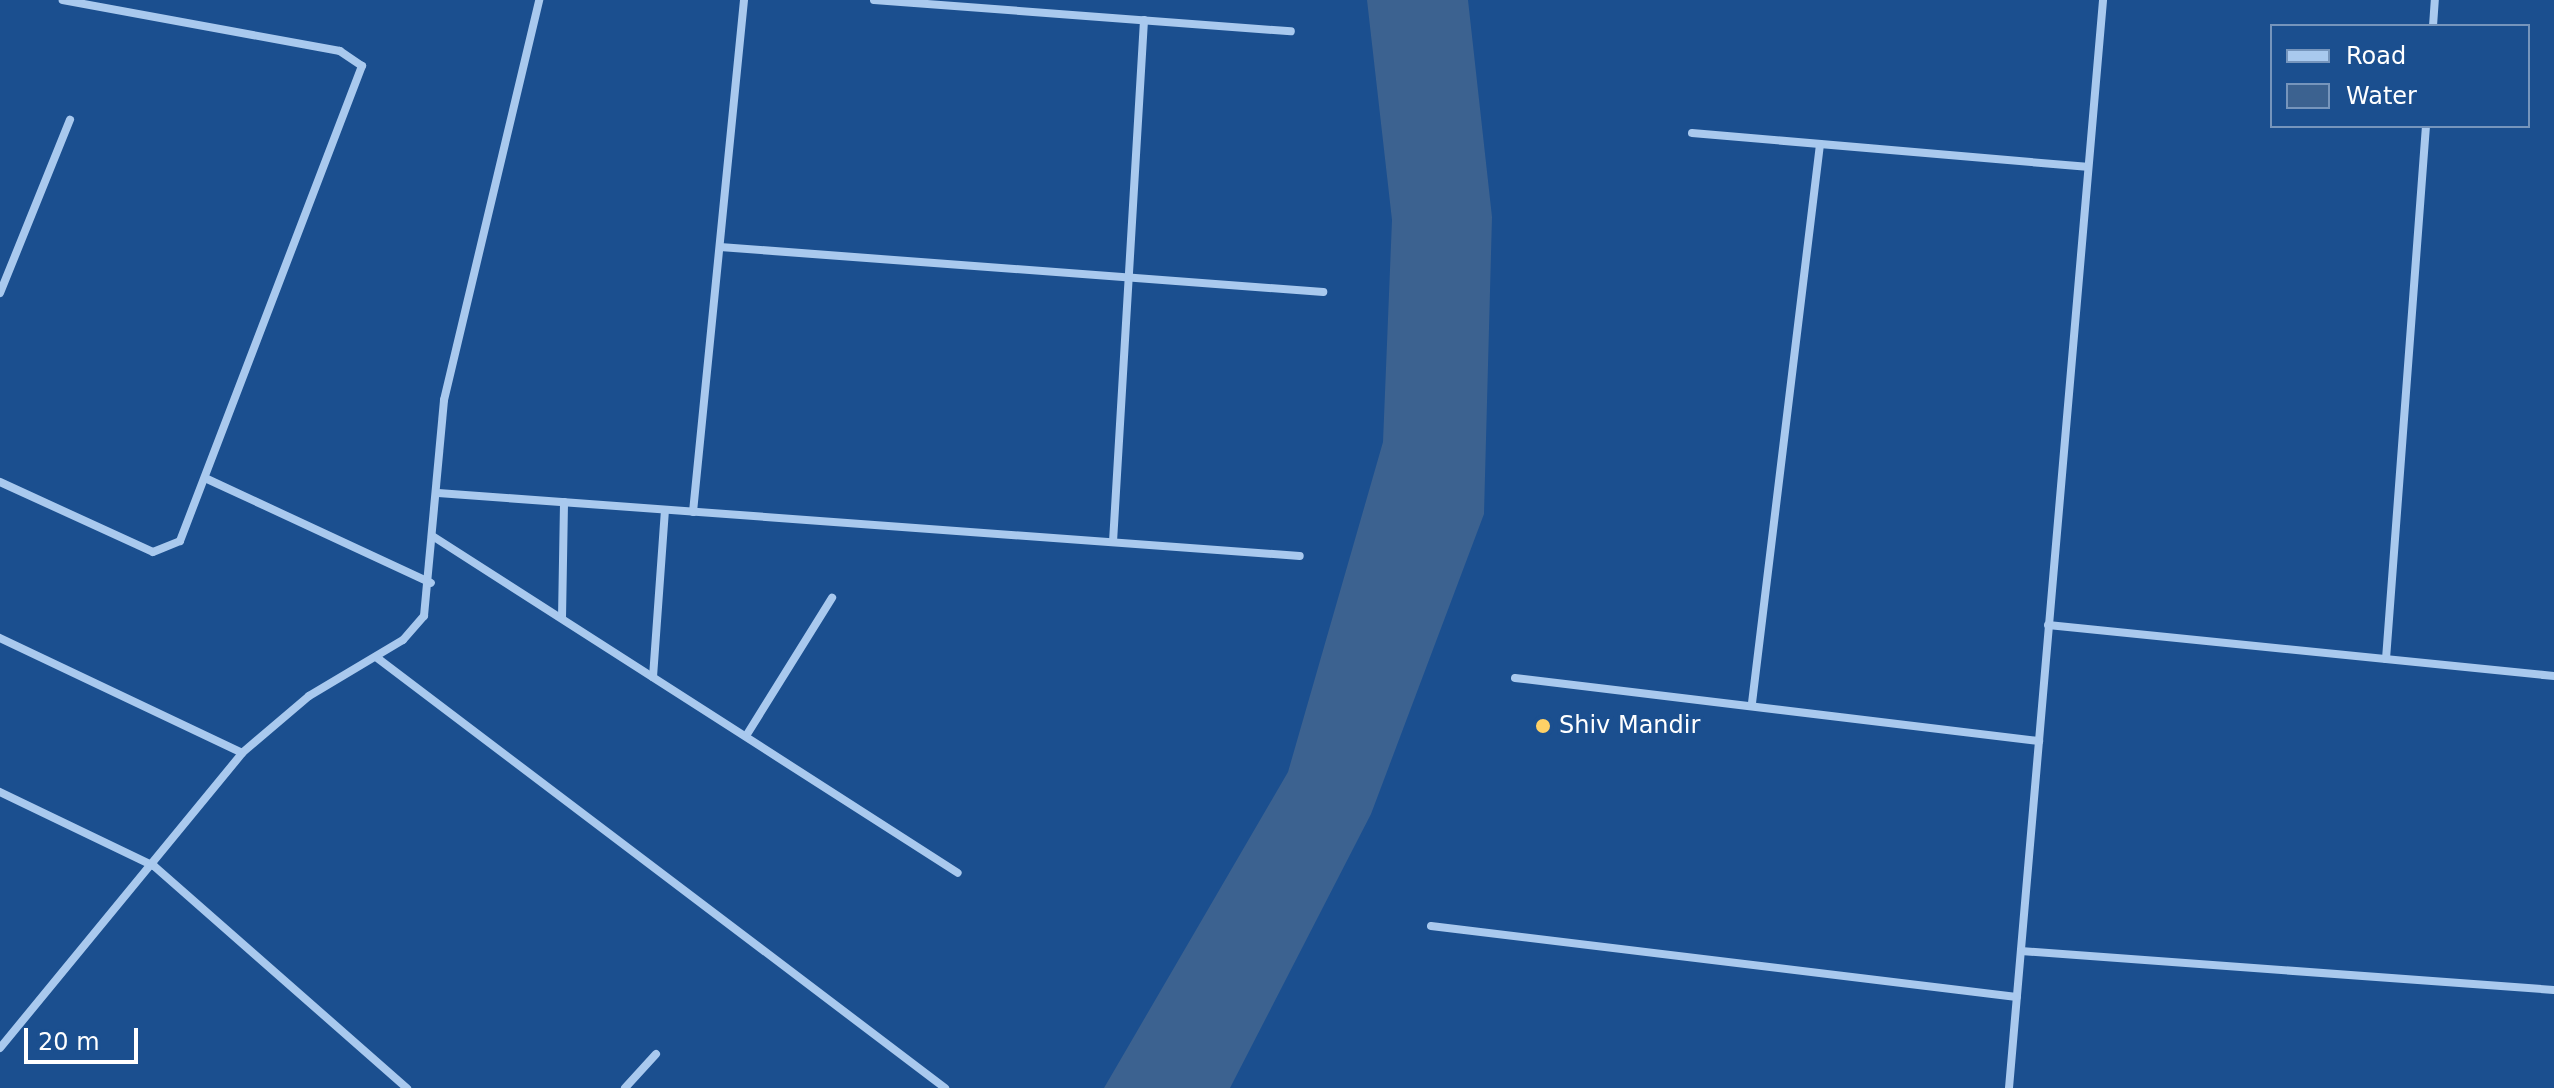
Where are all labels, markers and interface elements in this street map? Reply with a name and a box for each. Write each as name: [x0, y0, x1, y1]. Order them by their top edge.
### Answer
legend: [2270, 24, 2530, 128]
text: Road: [2346, 42, 2406, 70]
text: Water: [2346, 82, 2417, 110]
place label: Shiv Mandir: [1559, 712, 1700, 740]
marker: Shiv Mandir: [1534, 717, 1552, 735]
scale bar: [28, 1012, 142, 1062]
text: 20 m: [38, 1028, 100, 1056]

